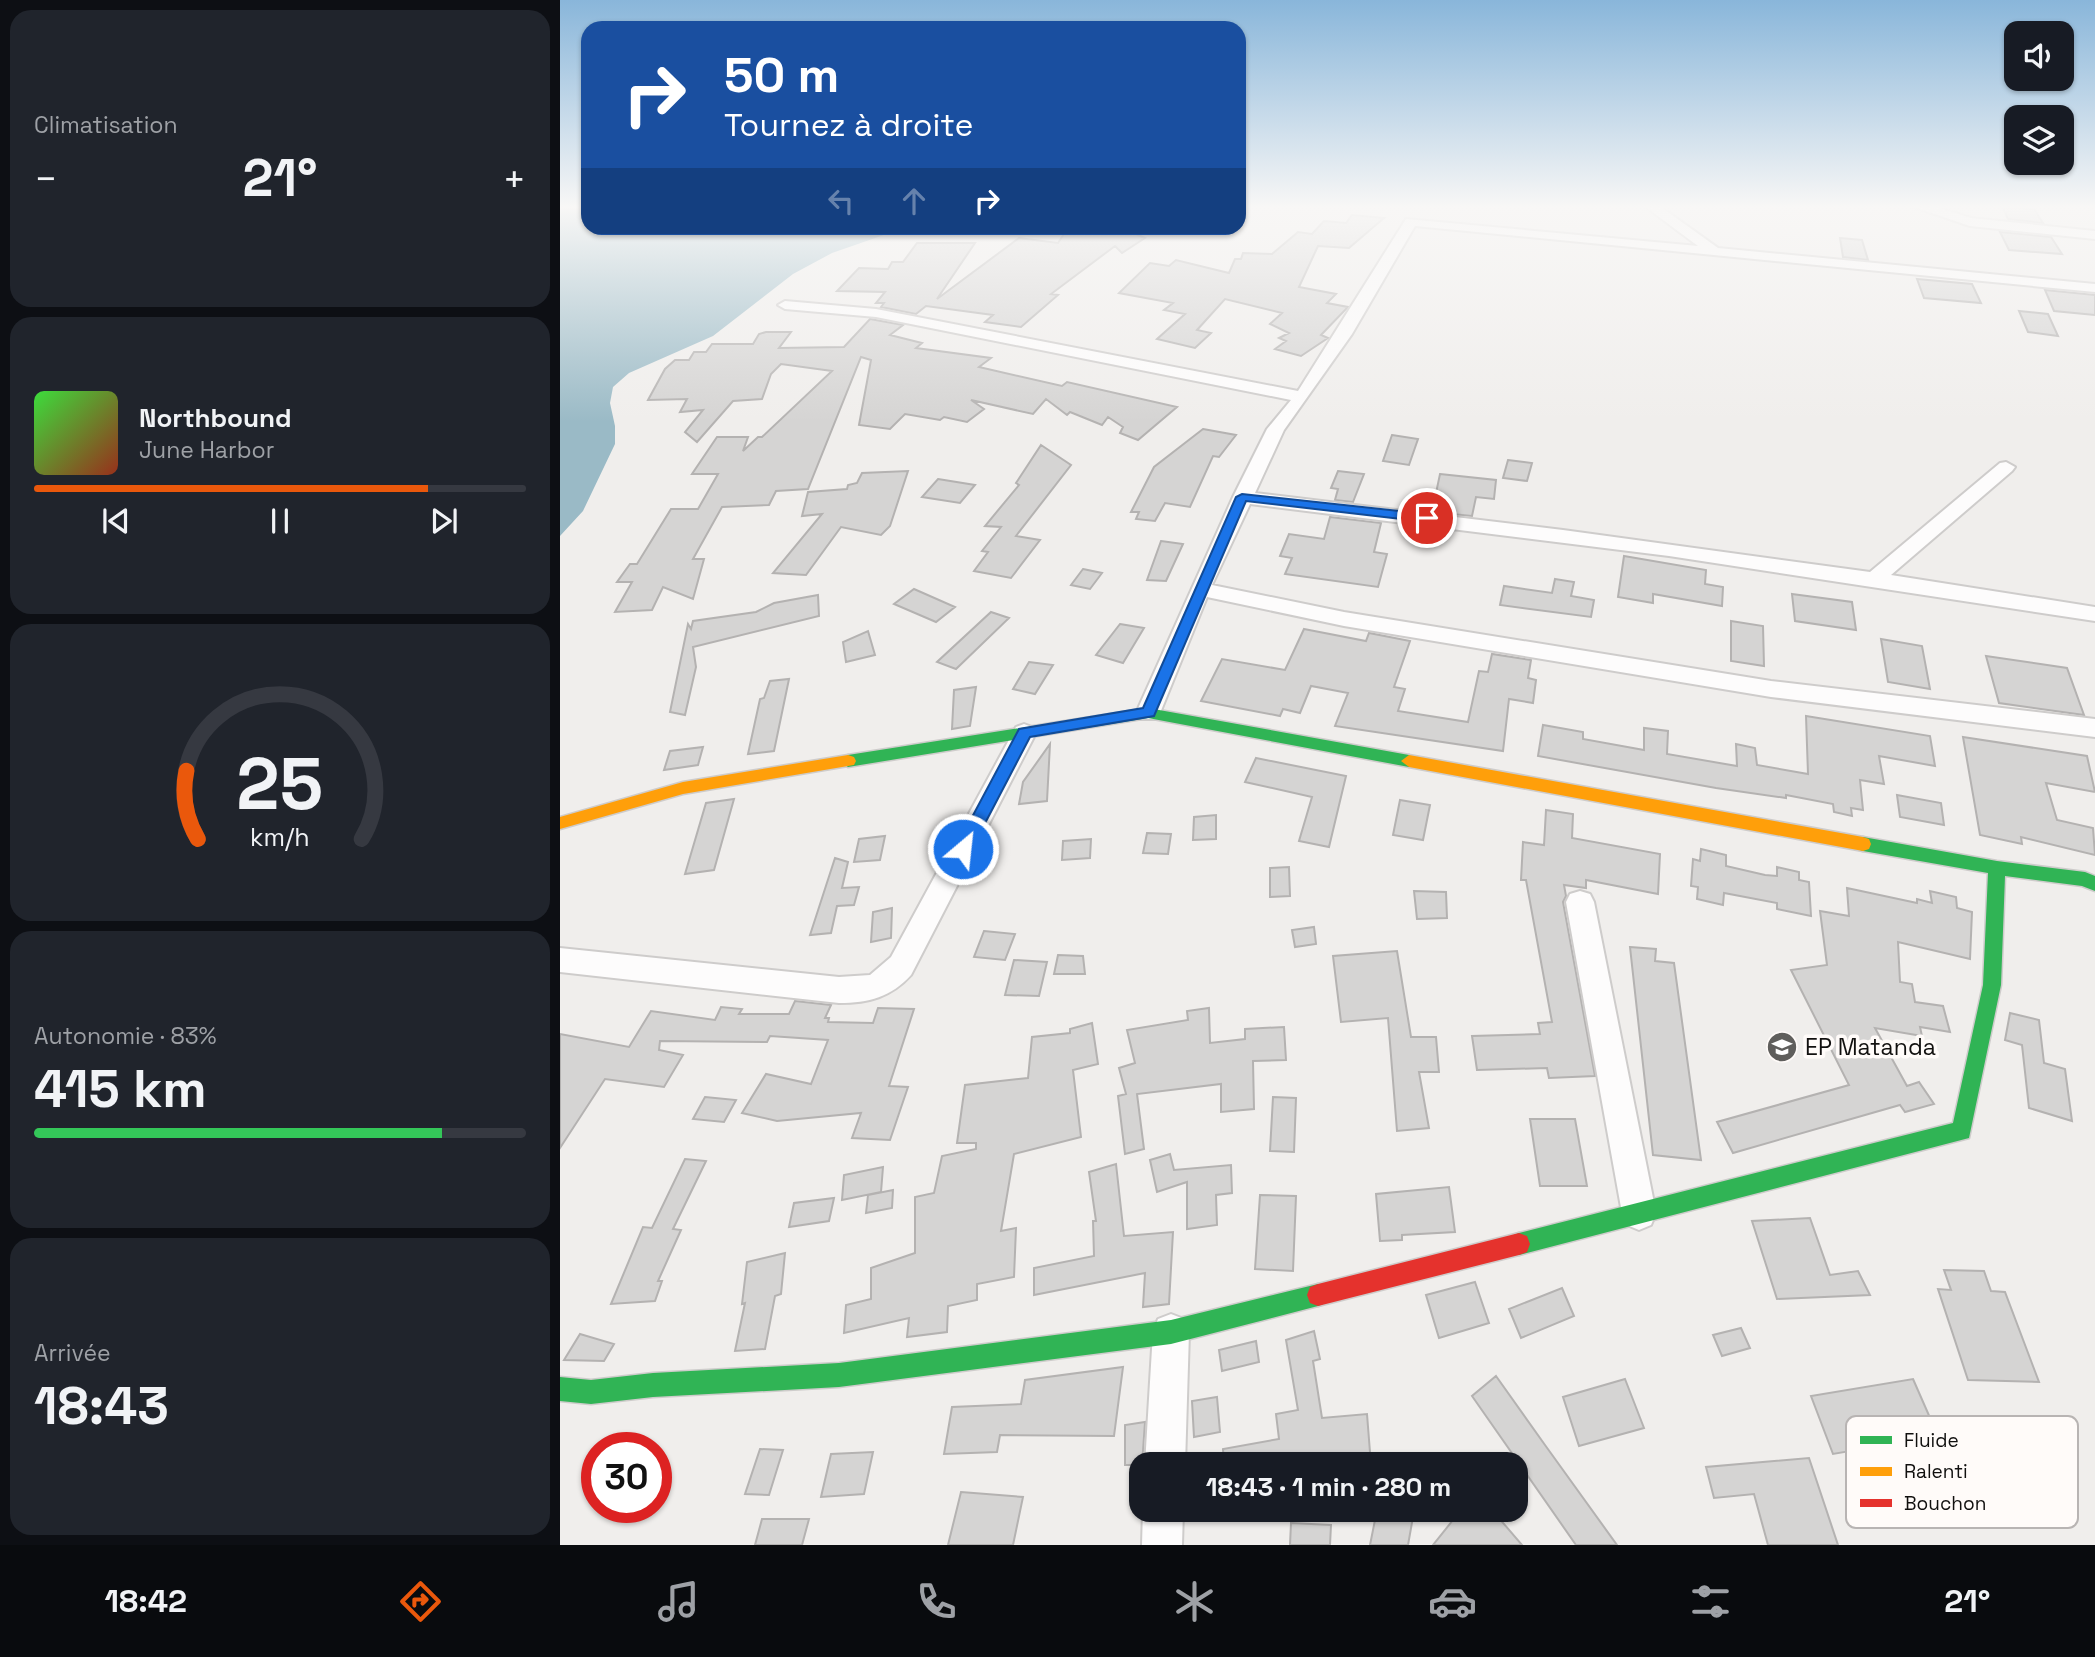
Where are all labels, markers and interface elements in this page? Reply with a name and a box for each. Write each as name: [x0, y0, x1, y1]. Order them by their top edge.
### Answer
map controls: [2004, 21, 2074, 175]
button: sound: [2004, 21, 2074, 91]
text: 50 m: [724, 44, 839, 106]
icon: right: [609, 49, 700, 140]
text: Tournez à droite: [724, 105, 973, 145]
button: layers: [2004, 105, 2074, 175]
text: Climatisation: [34, 110, 178, 140]
text: 21°: [243, 145, 317, 211]
text: −: [34, 155, 58, 203]
text: +: [502, 155, 526, 203]
icon: left: [822, 182, 860, 220]
icon: ahead: [895, 182, 933, 220]
icon: right: [968, 182, 1006, 220]
text: Northbound: [139, 401, 292, 435]
text: June Harbor: [139, 435, 274, 465]
pin: [1397, 488, 1457, 548]
icon: arrive: [1408, 499, 1446, 537]
icon: previous: [97, 502, 135, 540]
icon: pause: [261, 502, 299, 540]
icon: next: [425, 502, 463, 540]
text: 25: [237, 737, 323, 830]
position arrow: [926, 812, 1000, 886]
text: km/h: [250, 820, 310, 852]
text: Autonomie · 83%: [34, 1021, 216, 1051]
school or university icon: EP Matanda: [1765, 1030, 1799, 1064]
place label: EP Matanda: [1805, 1032, 1936, 1062]
text: 415 km: [34, 1056, 207, 1122]
text: Arrivée: [34, 1338, 111, 1368]
text: 18:43: [34, 1373, 169, 1439]
legend: [1846, 1416, 2078, 1528]
text: Fluide: [1904, 1428, 1959, 1453]
speed limit sign: 30: [581, 1432, 672, 1523]
text: Ralenti: [1904, 1459, 1968, 1484]
text: 18:43 · 1 min · 280 m: [1206, 1470, 1451, 1504]
text: Bouchon: [1904, 1491, 1986, 1516]
icon: directions: [396, 1577, 445, 1626]
icon: music: [654, 1577, 703, 1626]
icon: phone: [912, 1577, 961, 1626]
icon: climate: [1170, 1577, 1219, 1626]
icon: car: [1428, 1577, 1477, 1626]
icon: filters: [1686, 1577, 1735, 1626]
text: 18:42: [105, 1581, 187, 1621]
text: 21°: [1944, 1581, 1990, 1621]

